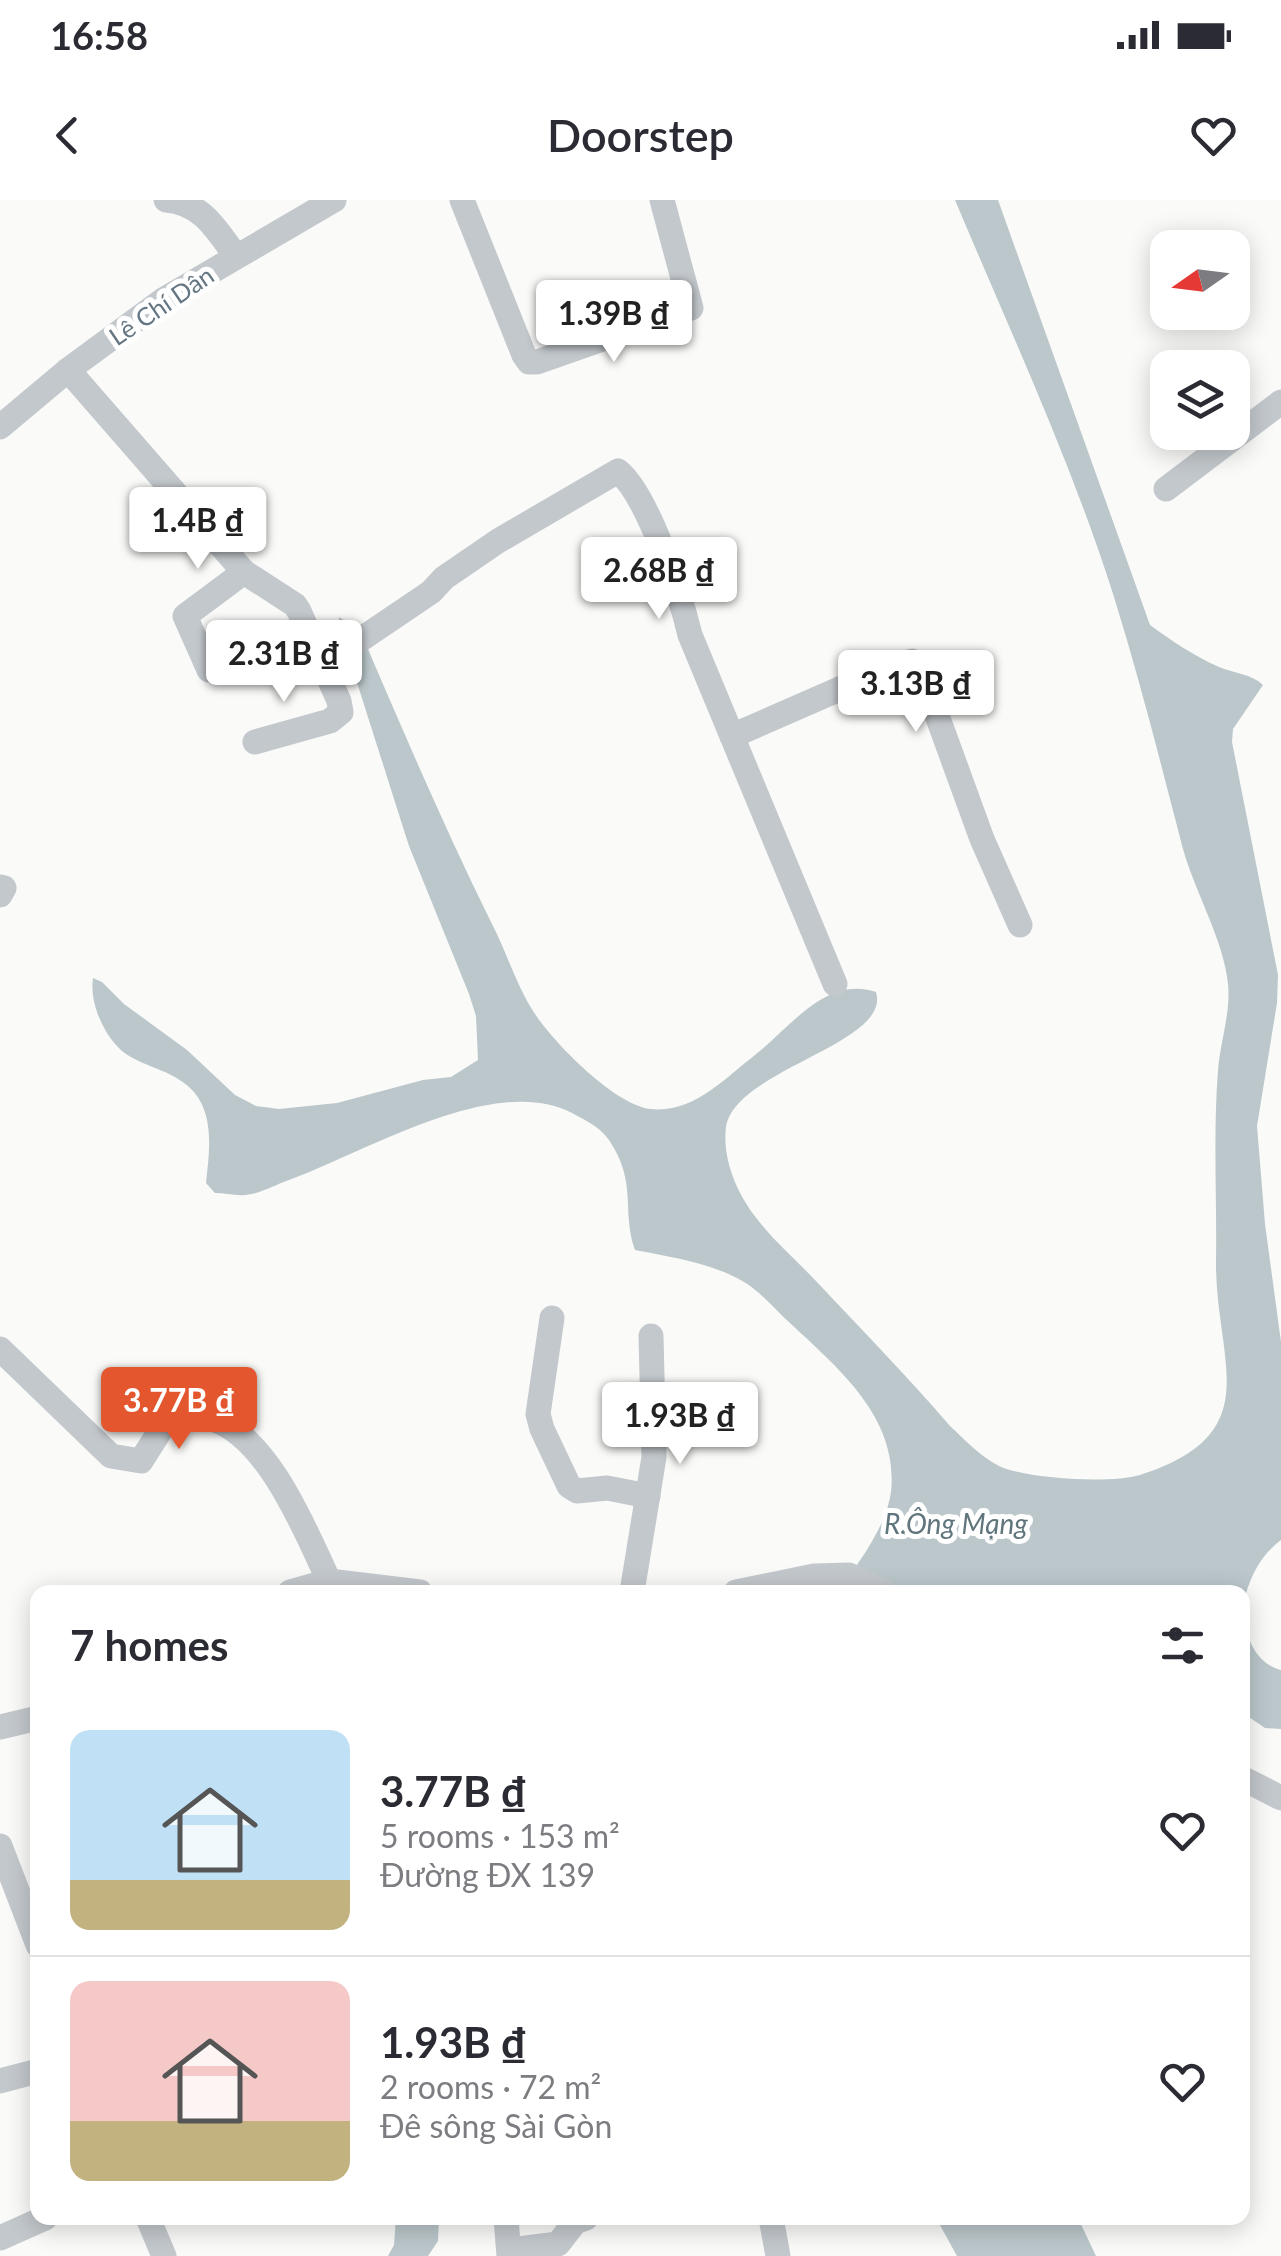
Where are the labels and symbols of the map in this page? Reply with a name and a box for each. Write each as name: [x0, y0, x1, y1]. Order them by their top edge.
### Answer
north arrow: [1150, 230, 1250, 330]
street label: Lê Chí Dân: [103, 259, 219, 351]
pin: 1.39B ₫: [522, 280, 706, 365]
pin: 1.4B ₫: [117, 487, 279, 572]
pin: 2.68B ₫: [567, 537, 751, 622]
pin: 2.31B ₫: [192, 620, 376, 705]
pin: 3.13B ₫: [824, 650, 1008, 735]
pin: 3.77B ₫: [87, 1367, 271, 1452]
pin: 1.93B ₫: [588, 1382, 772, 1467]
water label: R.Ông Mạng: [884, 1506, 1028, 1540]

